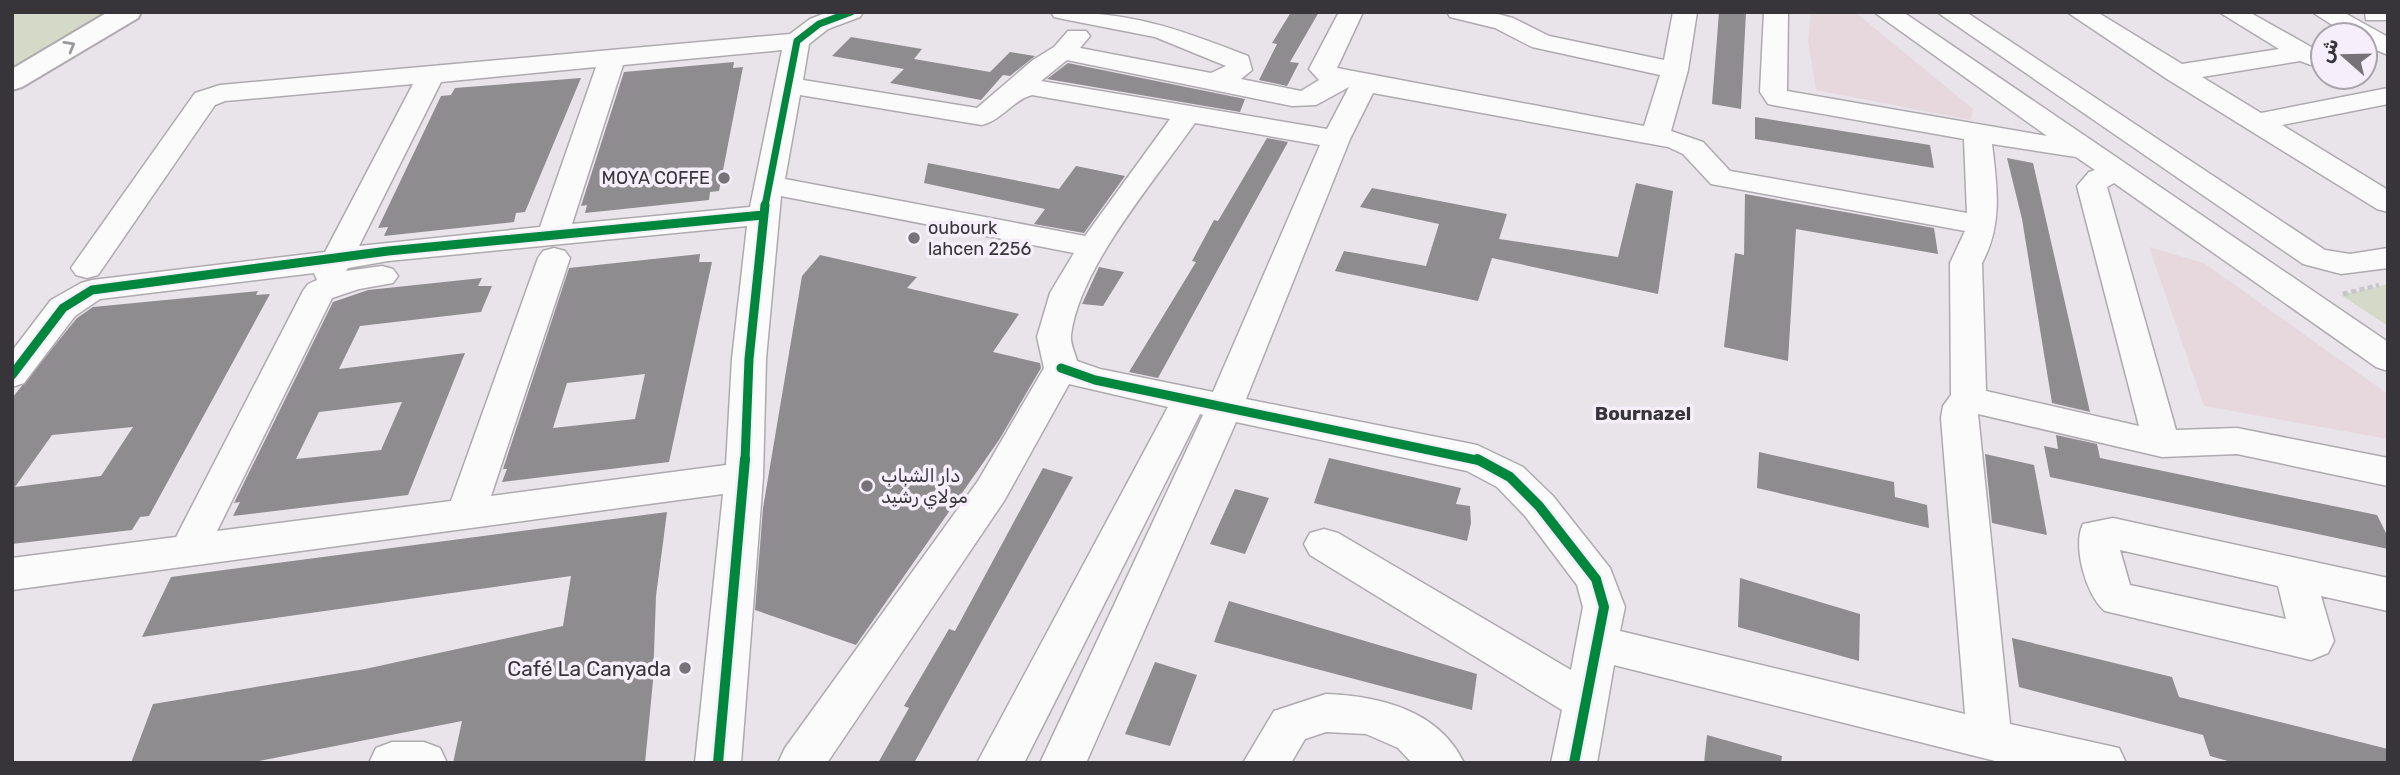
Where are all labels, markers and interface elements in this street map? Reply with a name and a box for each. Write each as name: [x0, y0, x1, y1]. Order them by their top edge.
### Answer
north arrow: [2309, 21, 2379, 91]
text: ش: [2314, 35, 2343, 66]
one-way arrow: [62, 41, 75, 54]
place label: MOYA COFFE: [602, 167, 710, 189]
marker: MOYA COFFE: [716, 170, 732, 186]
place label: oubourk lahcen 2256: [928, 217, 1031, 260]
marker: oubourk lahcen 2256: [906, 230, 922, 246]
district label: Bournazel: [1595, 402, 1691, 425]
place label: دار الشباب مولاي رشيد: [881, 465, 968, 509]
marker: دار الشباب مولاي رشيد: [859, 478, 875, 494]
place label: Café La Canyada: [507, 656, 671, 681]
marker: Café La Canyada: [677, 660, 693, 676]

